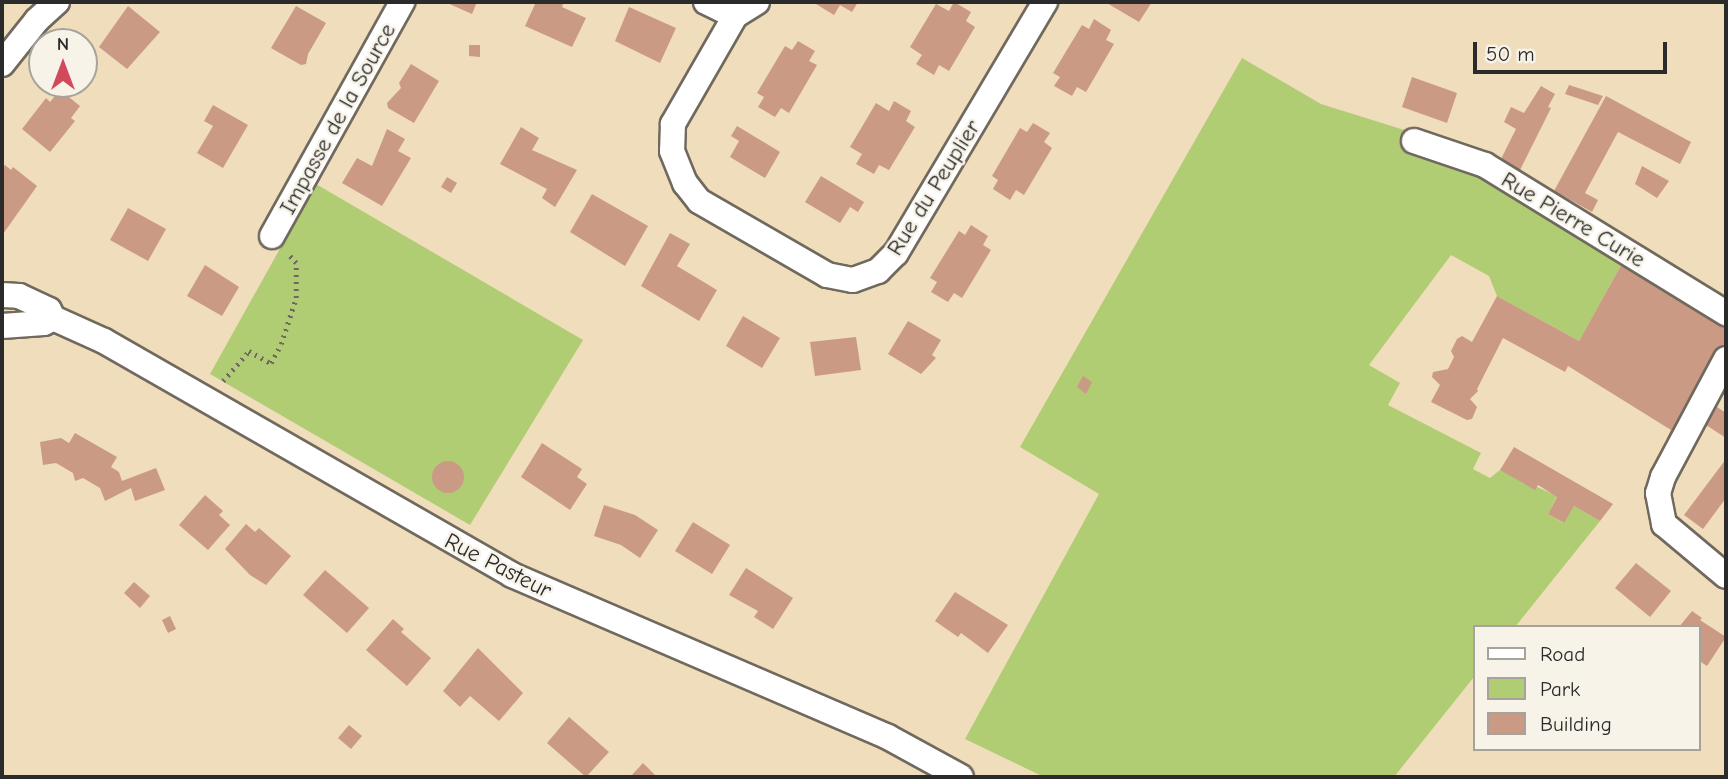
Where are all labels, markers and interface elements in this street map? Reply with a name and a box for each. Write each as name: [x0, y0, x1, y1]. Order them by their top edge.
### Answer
street label: Impasse de la Source: [274, 19, 402, 219]
north arrow: [28, 28, 98, 98]
scale bar: [1476, 28, 1670, 72]
text: N: [57, 33, 69, 55]
text: 50 m: [1486, 42, 1535, 66]
street label: Rue du Peuplier: [881, 115, 987, 261]
street label: Rue Pierre Curie: [1496, 166, 1650, 274]
street label: Rue Pasteur: [440, 527, 556, 605]
legend: [1472, 625, 1700, 751]
text: Road: [1540, 642, 1585, 666]
text: Park: [1540, 677, 1580, 701]
text: Building: [1540, 712, 1612, 736]

